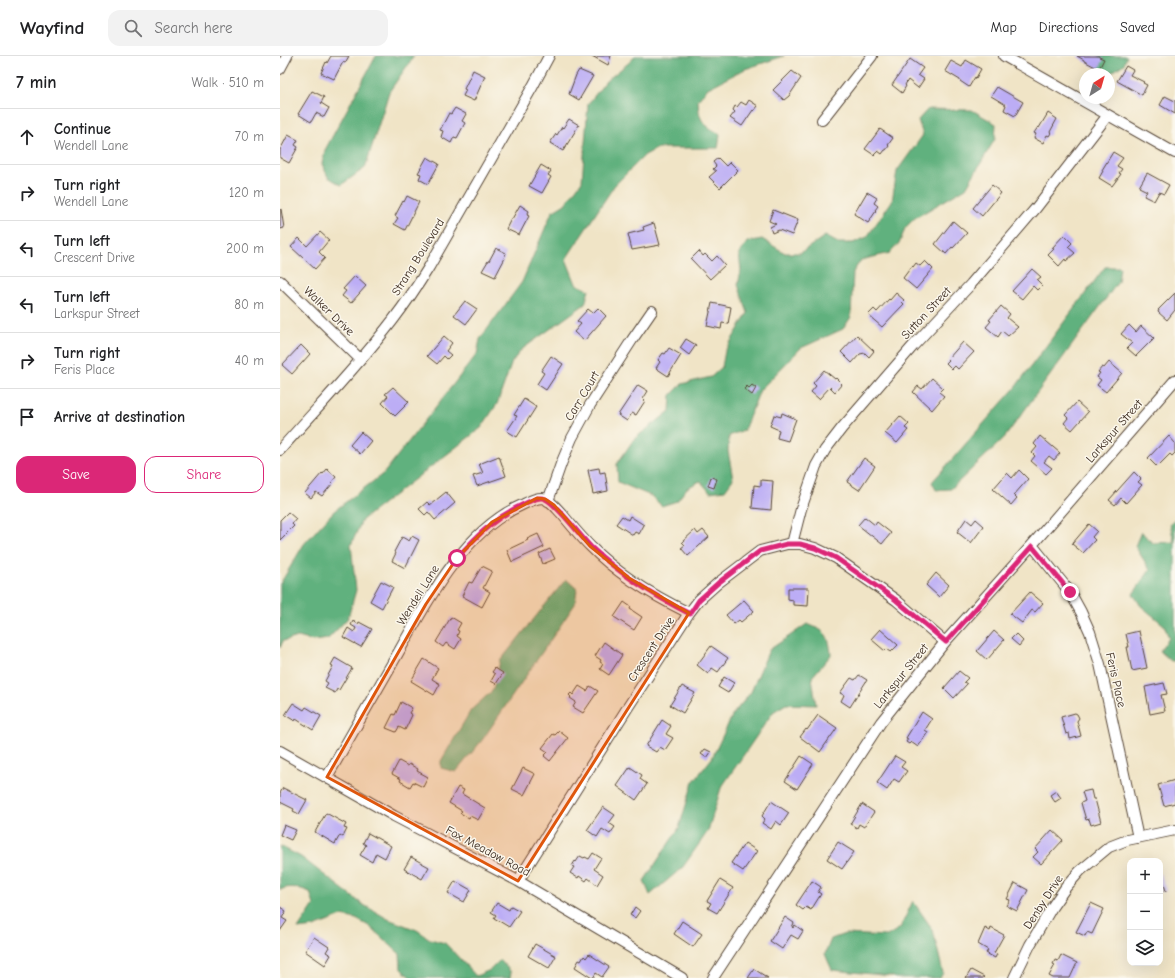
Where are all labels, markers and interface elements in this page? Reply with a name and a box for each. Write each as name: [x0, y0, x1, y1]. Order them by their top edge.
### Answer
search box: [108, 10, 388, 46]
text: Wayfind: [20, 17, 84, 39]
icon: search: [122, 17, 144, 39]
text: Search here: [154, 19, 233, 37]
text: Map: [990, 19, 1017, 36]
text: Directions: [1039, 19, 1098, 36]
text: Saved: [1120, 19, 1155, 36]
north arrow: [1079, 68, 1115, 104]
text: 7 min: [16, 73, 57, 92]
text: Walk · 510 m: [192, 75, 264, 90]
text: Continue: [54, 120, 111, 138]
icon: ahead: [16, 126, 38, 148]
text: 70 m: [235, 129, 264, 144]
text: Wendell Lane: [54, 138, 128, 153]
text: Turn right: [54, 176, 120, 194]
icon: right: [16, 182, 38, 204]
text: 120 m: [229, 185, 264, 200]
text: Wendell Lane: [54, 194, 128, 209]
street label: Strang Boulevard: [389, 216, 447, 298]
text: Turn left: [54, 232, 110, 250]
icon: left: [16, 238, 38, 260]
text: 200 m: [226, 241, 264, 256]
text: Crescent Drive: [54, 250, 135, 265]
street label: Walker Drive: [301, 284, 357, 338]
street label: Sutton Street: [898, 284, 954, 342]
text: Turn left: [54, 288, 110, 306]
icon: left: [16, 294, 38, 316]
text: 80 m: [234, 297, 264, 312]
text: Larkspur Street: [54, 306, 139, 321]
text: Turn right: [54, 344, 120, 362]
icon: right: [16, 350, 38, 372]
text: 40 m: [235, 353, 264, 368]
text: Feris Place: [54, 362, 115, 377]
street label: Carr Court: [562, 368, 602, 423]
street label: Larkspur Street: [1083, 396, 1146, 465]
icon: arrive: [16, 406, 38, 428]
text: Arrive at destination: [54, 408, 185, 426]
button: Save: [16, 456, 136, 493]
button: Share: [144, 456, 264, 493]
route start: [448, 549, 466, 567]
street label: Wendell Lane: [394, 562, 442, 628]
route end: [1061, 583, 1079, 601]
street label: Crescent Drive: [625, 614, 677, 684]
street label: Larkspur Street: [871, 641, 932, 711]
street label: Feris Place: [1103, 651, 1129, 709]
street label: Fox Meadow Road: [443, 823, 533, 879]
map controls: [1127, 858, 1163, 966]
button: +: [1127, 858, 1163, 894]
street label: Denby Drive: [1020, 872, 1066, 932]
button: −: [1127, 894, 1163, 930]
button: layers: [1127, 930, 1163, 966]

